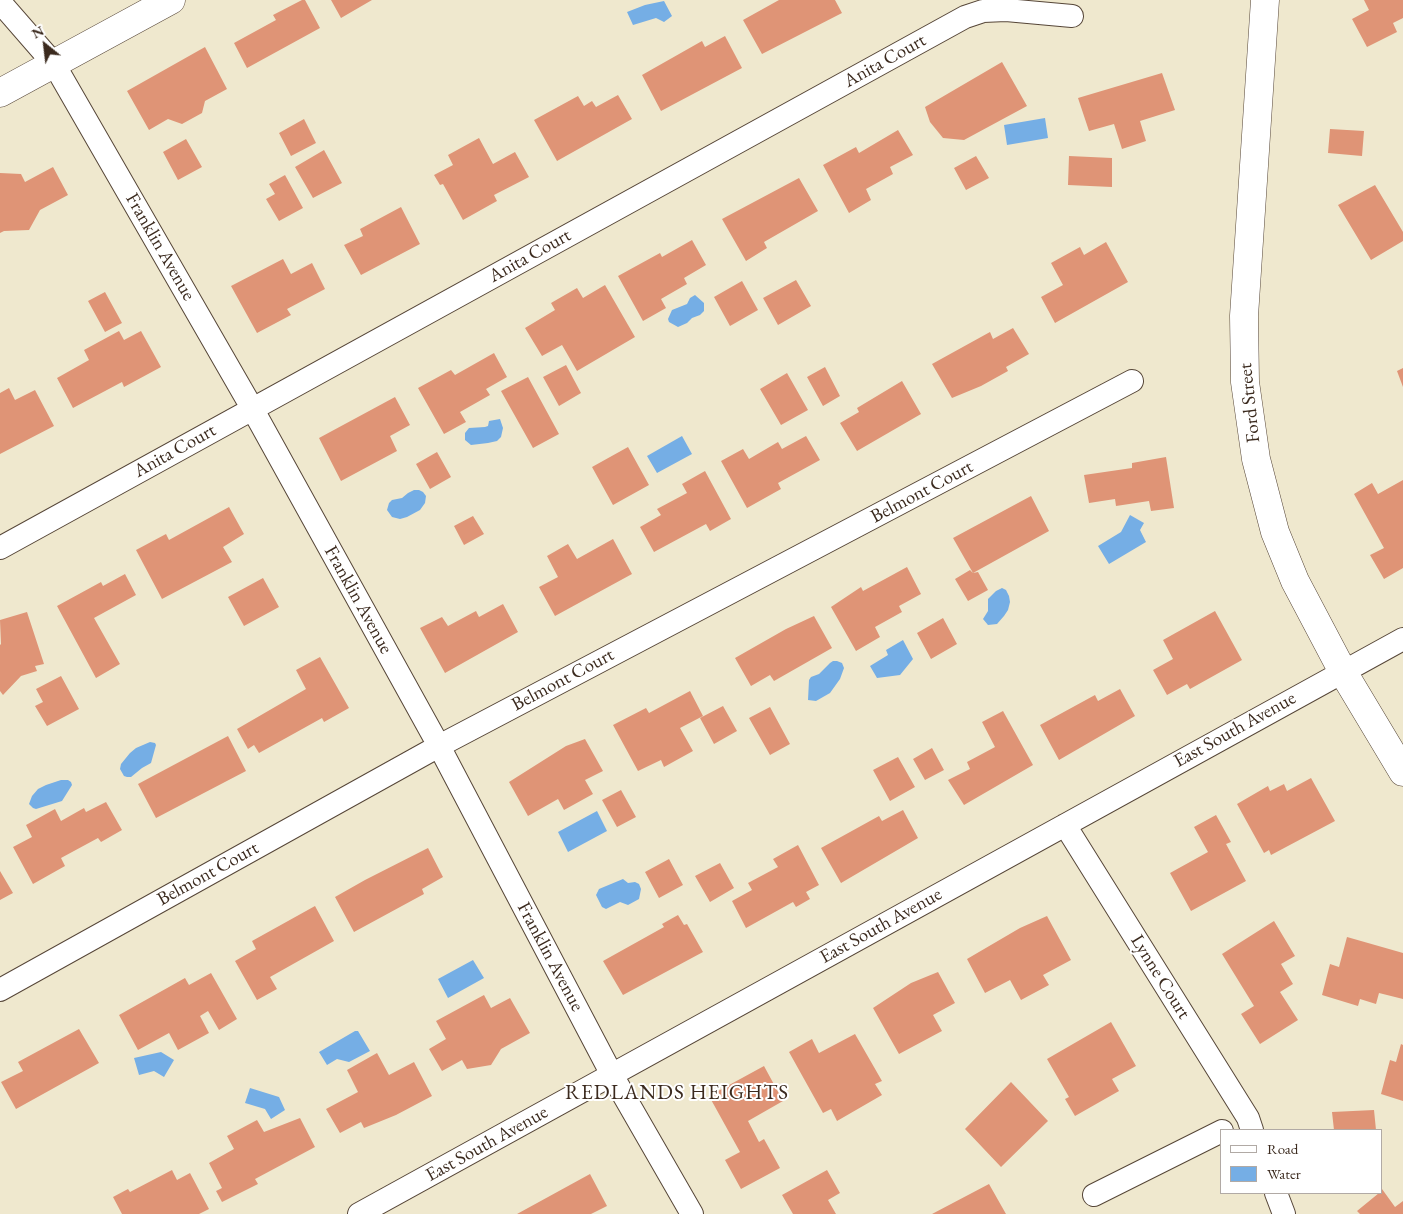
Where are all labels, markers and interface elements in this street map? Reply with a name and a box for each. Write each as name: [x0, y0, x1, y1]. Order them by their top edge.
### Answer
north arrow: [20, 20, 70, 70]
text: N: [28, 21, 47, 43]
street label: Anita Court: [840, 29, 930, 93]
street label: Franklin Avenue: [120, 189, 200, 305]
street label: Anita Court: [485, 224, 575, 288]
street label: Ford Street: [1234, 362, 1266, 444]
street label: Anita Court: [130, 419, 220, 483]
street label: Belmont Court: [867, 456, 977, 528]
street label: Franklin Avenue: [319, 542, 397, 658]
street label: Belmont Court: [508, 644, 618, 716]
street label: East South Avenue: [1170, 687, 1300, 773]
street label: Belmont Court: [153, 837, 263, 911]
street label: East South Avenue: [816, 883, 946, 969]
street label: Franklin Avenue: [512, 899, 588, 1015]
street label: Lynne Court: [1125, 931, 1195, 1023]
district label: REDLANDS HEIGHTS: [563, 1080, 791, 1106]
street label: East South Avenue: [422, 1101, 552, 1187]
legend: [1220, 1129, 1383, 1194]
text: Road: [1267, 1139, 1298, 1158]
text: Water: [1267, 1164, 1301, 1183]

